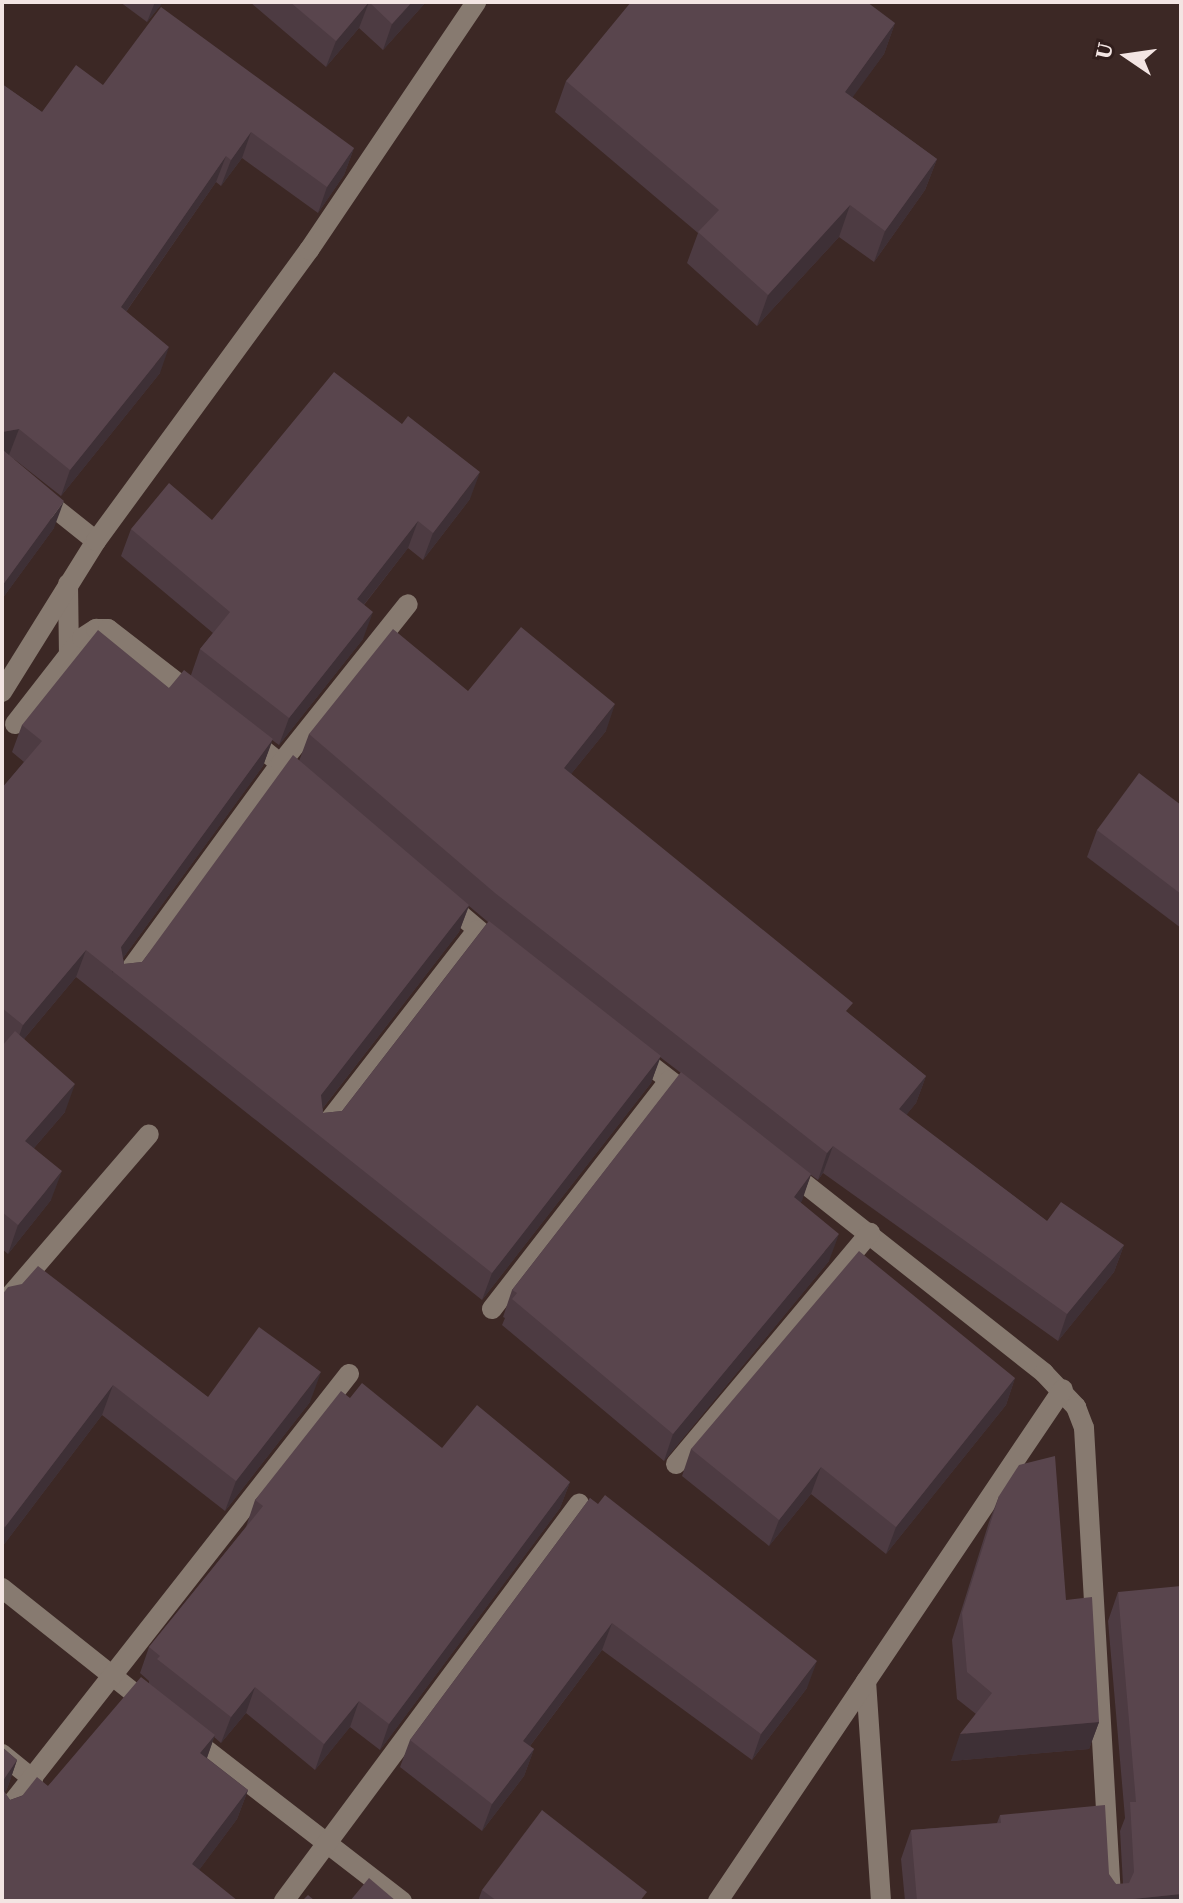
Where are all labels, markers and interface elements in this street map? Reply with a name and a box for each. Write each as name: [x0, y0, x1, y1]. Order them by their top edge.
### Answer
north arrow: [1087, 16, 1167, 96]
text: U: [1087, 39, 1120, 62]

